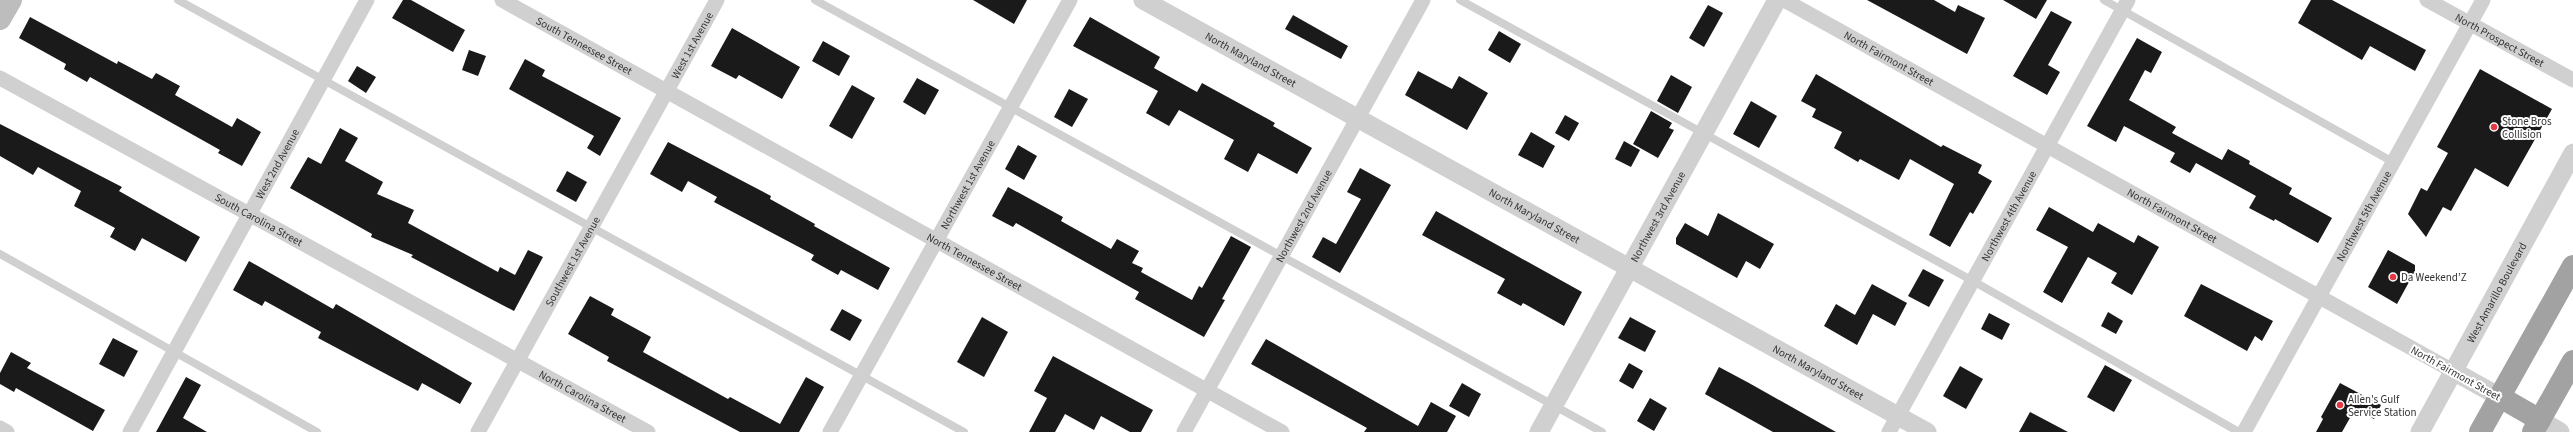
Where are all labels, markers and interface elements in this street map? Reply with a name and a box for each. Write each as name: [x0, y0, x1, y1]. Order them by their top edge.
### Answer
street label: West 1st Avenue: [668, 9, 717, 82]
street label: North Prospect Street: [2452, 10, 2547, 71]
street label: South Tennessee Street: [533, 13, 635, 79]
street label: North Fairmont Street: [1841, 28, 1937, 90]
street label: North Maryland Street: [1202, 29, 1299, 91]
place label: Stone Bros Collision: [2502, 114, 2552, 142]
marker: Stone Bros Collision: [2489, 122, 2499, 132]
street label: West 2nd Avenue: [252, 126, 303, 202]
street label: Northwest 1st Avenue: [937, 137, 999, 232]
street label: Northwest 2nd Avenue: [1272, 166, 1336, 265]
street label: Northwest 3rd Avenue: [1627, 168, 1690, 265]
street label: Northwest 4th Avenue: [1978, 168, 2040, 264]
street label: Northwest 5th Avenue: [2333, 168, 2395, 264]
street label: North Maryland Street: [1486, 185, 1583, 247]
street label: North Fairmont Street: [2124, 185, 2220, 247]
street label: South Carolina Street: [212, 190, 306, 250]
street label: Southwest 1st Avenue: [542, 213, 604, 309]
street label: North Tennessee Street: [924, 230, 1025, 295]
street label: West Amarillo Boulevard: [2463, 240, 2531, 346]
place label: Da Weekend’Z: [2401, 270, 2467, 285]
marker: Da Weekend’Z: [2388, 272, 2398, 282]
street label: North Maryland Street: [1770, 341, 1867, 404]
street label: North Fairmont Street: [2408, 343, 2504, 404]
street label: North Carolina Street: [536, 367, 629, 427]
place label: Allen's Gulf Service Station: [2348, 392, 2417, 420]
marker: Allen's Gulf Service Station: [2335, 400, 2345, 410]

